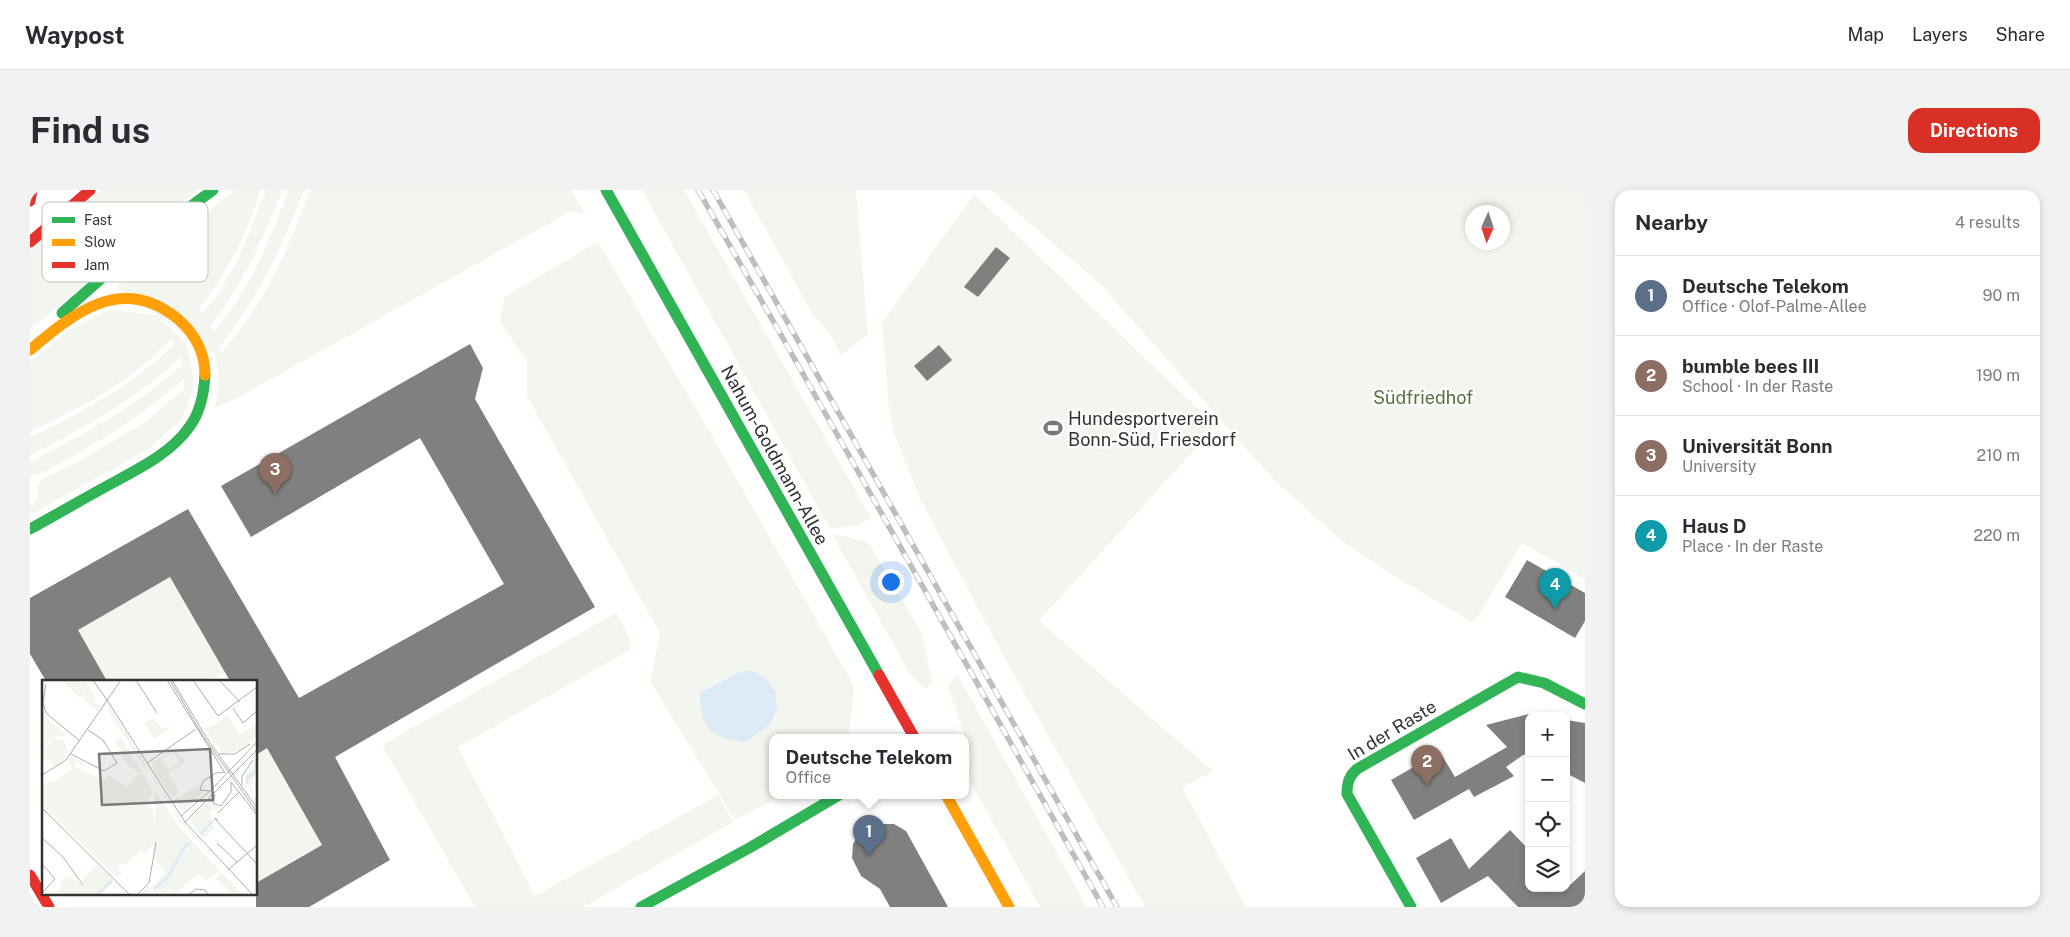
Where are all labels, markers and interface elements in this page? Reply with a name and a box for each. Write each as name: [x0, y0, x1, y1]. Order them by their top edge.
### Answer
text: Waypost: [25, 21, 125, 49]
text: Map: [1848, 24, 1884, 45]
text: Layers: [1912, 24, 1968, 45]
text: Share: [1996, 24, 2045, 45]
button: Directions: [1908, 108, 2040, 153]
text: Find us: [30, 110, 150, 151]
legend: [42, 202, 208, 282]
north arrow: [1465, 205, 1510, 250]
text: Nearby: [1635, 210, 1708, 235]
text: Fast: [84, 212, 112, 228]
text: 4 results: [1955, 213, 2020, 232]
text: Slow: [84, 234, 116, 250]
text: Jam: [84, 257, 109, 273]
text: Deutsche Telekom: [1682, 275, 1849, 297]
text: 1: [1648, 286, 1654, 305]
text: 90 m: [1983, 286, 2020, 305]
text: Office · Olof-Palme-Allee: [1682, 297, 1867, 316]
text: bumble bees III: [1682, 355, 1819, 377]
street label: Nahum-Goldmann-Allee: [717, 362, 833, 548]
text: 2: [1646, 366, 1656, 385]
text: 190 m: [1976, 366, 2020, 385]
text: School · In der Raste: [1682, 377, 1833, 396]
park label: Südfriedhof: [1373, 387, 1473, 408]
place label: Hundesportverein Bonn-Süd, Friesdorf: [1068, 408, 1236, 450]
sports icon: Hundesportverein Bonn-Süd, Friesdorf: [1042, 417, 1064, 439]
text: Universität Bonn: [1682, 435, 1833, 457]
text: 3: [1646, 446, 1656, 465]
text: 210 m: [1976, 446, 2020, 465]
pin: 3: [259, 453, 291, 494]
text: University: [1682, 457, 1756, 476]
text: Haus D: [1682, 515, 1747, 537]
text: 4: [1646, 526, 1656, 545]
text: 220 m: [1973, 526, 2020, 545]
text: Place · In der Raste: [1682, 537, 1823, 556]
pin: 4: [1539, 568, 1571, 609]
your location: [878, 569, 904, 595]
inset map: [42, 680, 258, 894]
street label: In der Raste: [1344, 695, 1440, 765]
map controls: [1525, 712, 1570, 892]
button: +: [1525, 712, 1570, 757]
popup: [769, 734, 969, 799]
pin: 2: [1411, 745, 1443, 786]
text: Deutsche Telekom: [786, 746, 952, 768]
button: −: [1525, 757, 1570, 802]
text: Office: [786, 768, 831, 787]
button: locate: [1525, 802, 1570, 847]
pin: 1: [853, 815, 885, 856]
button: layers: [1525, 847, 1570, 892]

